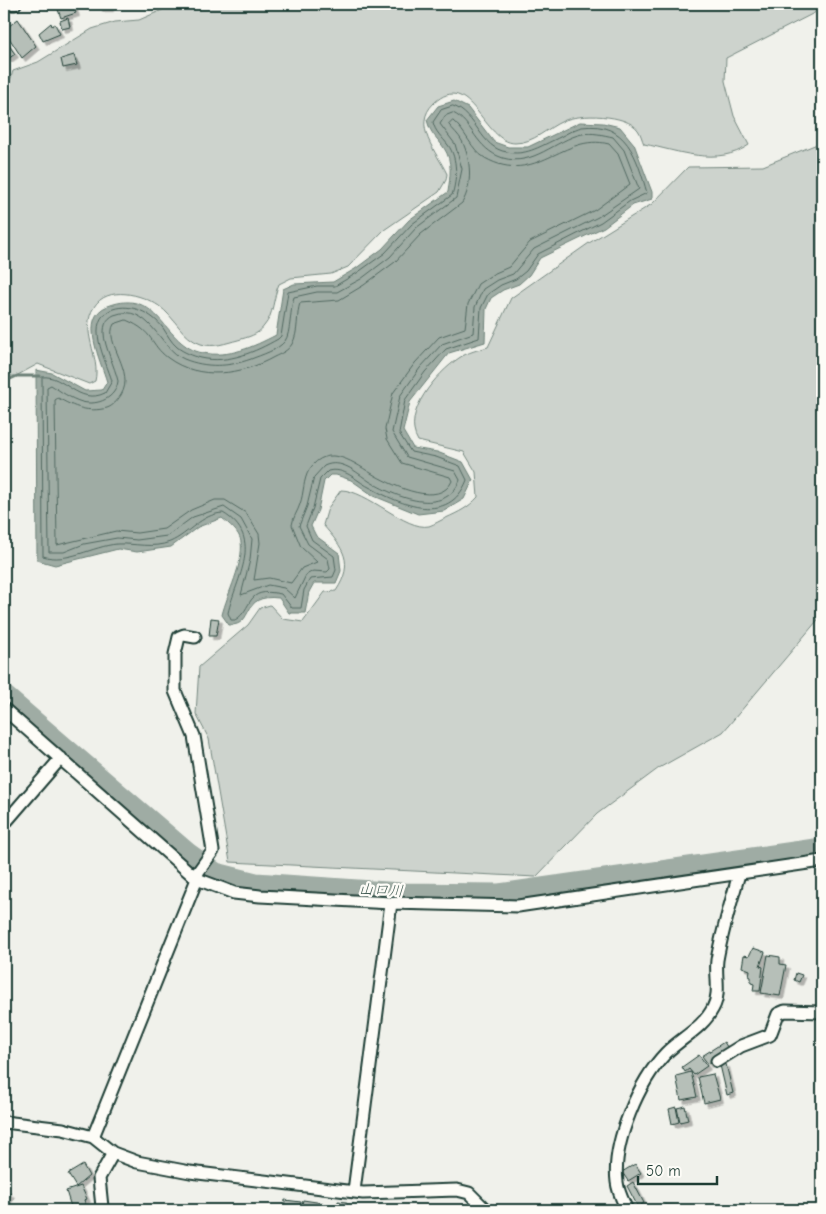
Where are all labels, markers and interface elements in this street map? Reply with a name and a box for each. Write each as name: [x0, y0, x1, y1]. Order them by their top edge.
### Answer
water label: 山口川: [358, 880, 404, 900]
scale bar: [638, 1154, 717, 1186]
text: 50 m: [646, 1162, 681, 1180]

